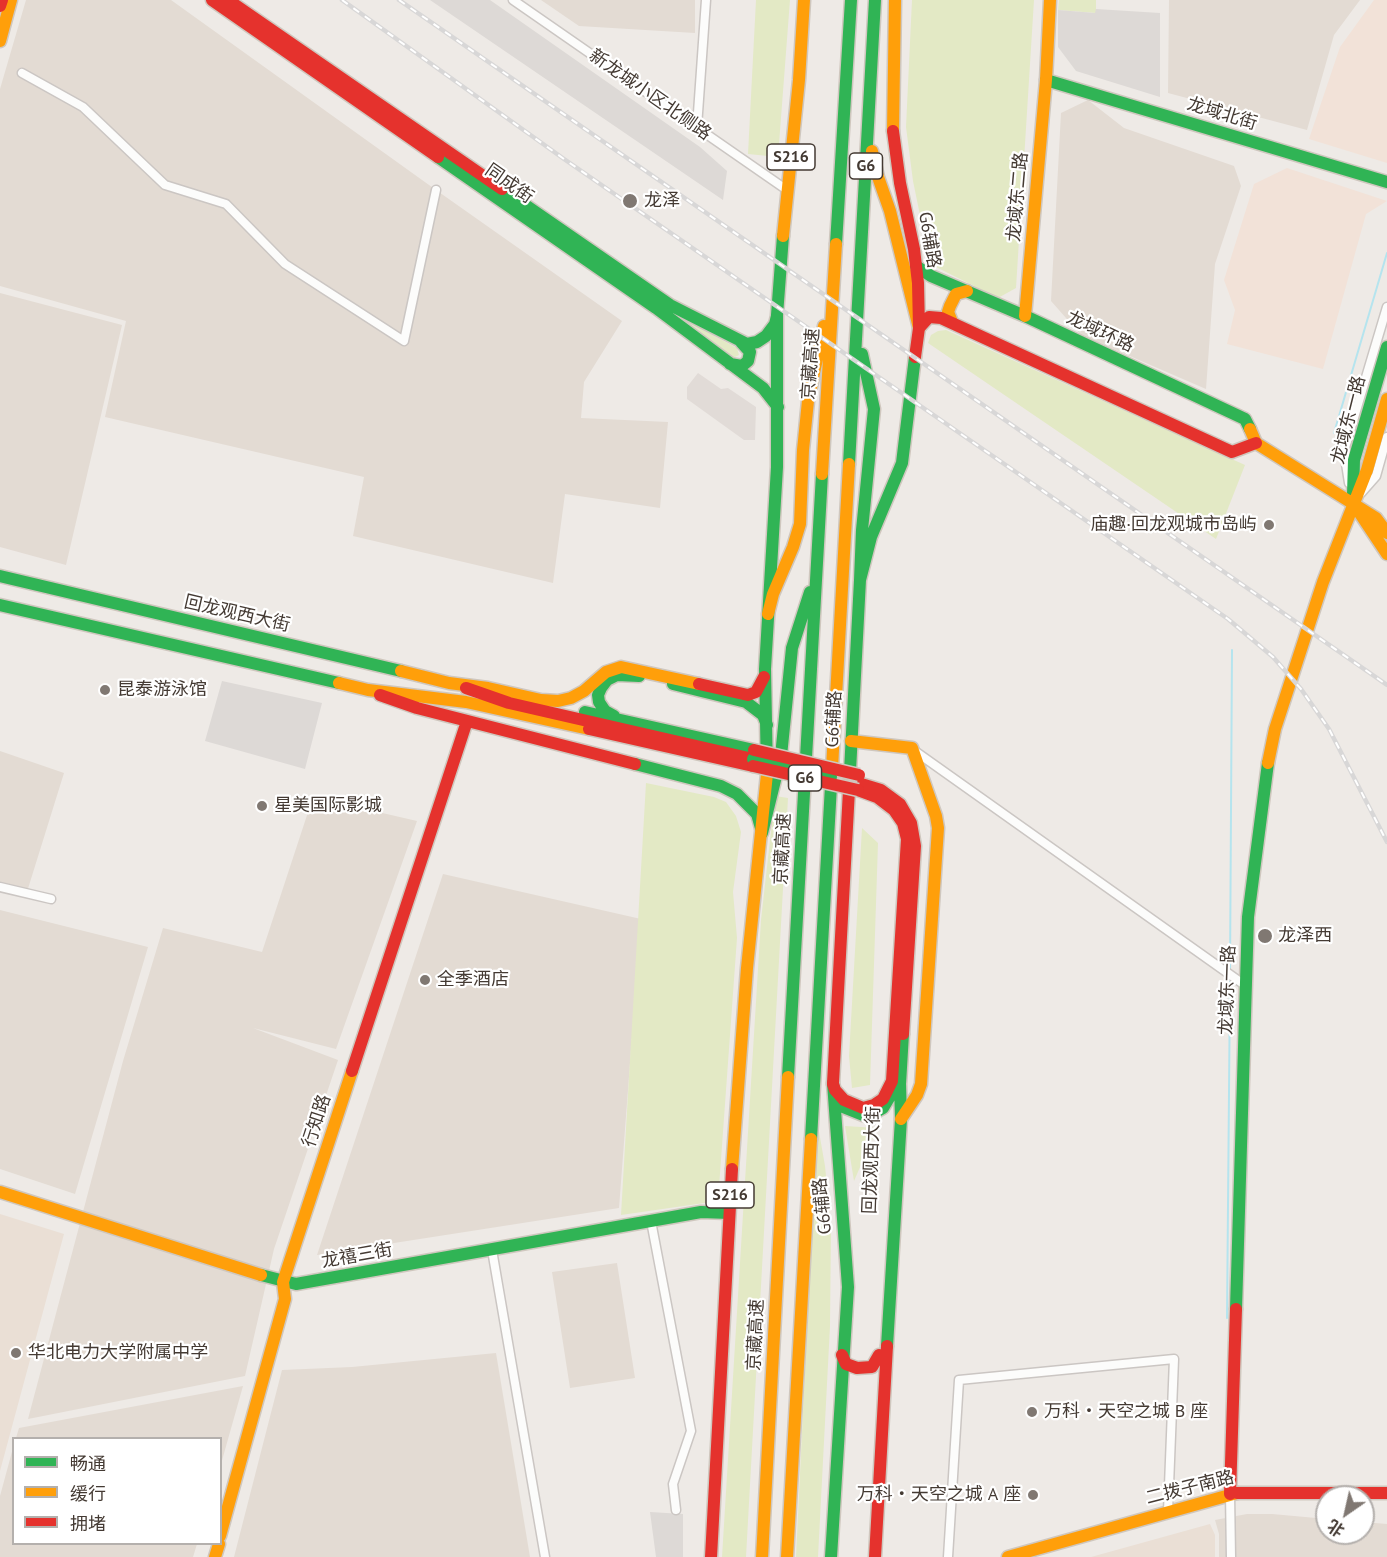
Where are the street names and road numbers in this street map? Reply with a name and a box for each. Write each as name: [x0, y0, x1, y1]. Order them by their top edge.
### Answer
street label: 新龙城小区北侧路: [585, 45, 715, 145]
street label: 龙域北街: [1184, 93, 1260, 135]
road number: S216: [767, 144, 815, 170]
street label: 龙域东二路: [1003, 151, 1033, 243]
road number: G6: [850, 153, 882, 179]
street label: 同成街: [481, 160, 537, 208]
street label: G6辅路: [913, 210, 945, 270]
street label: 龙域环路: [1063, 307, 1137, 357]
street label: 京藏高速: [798, 327, 824, 401]
street label: 龙域东一路: [1328, 374, 1370, 466]
street label: 回龙观西大街: [182, 591, 292, 637]
street label: G6辅路: [822, 690, 846, 748]
road number: G6: [788, 765, 822, 791]
street label: 京藏高速: [770, 812, 796, 886]
street label: 龙域东一路: [1216, 945, 1240, 1035]
street label: 行知路: [298, 1092, 336, 1150]
street label: 回龙观西大街: [859, 1106, 885, 1214]
street label: G6辅路: [809, 1177, 837, 1235]
road number: S216: [706, 1182, 754, 1208]
street label: 龙禧三街: [320, 1239, 394, 1273]
street label: 京藏高速: [743, 1298, 769, 1372]
street label: 二拨子南路: [1144, 1467, 1236, 1509]

